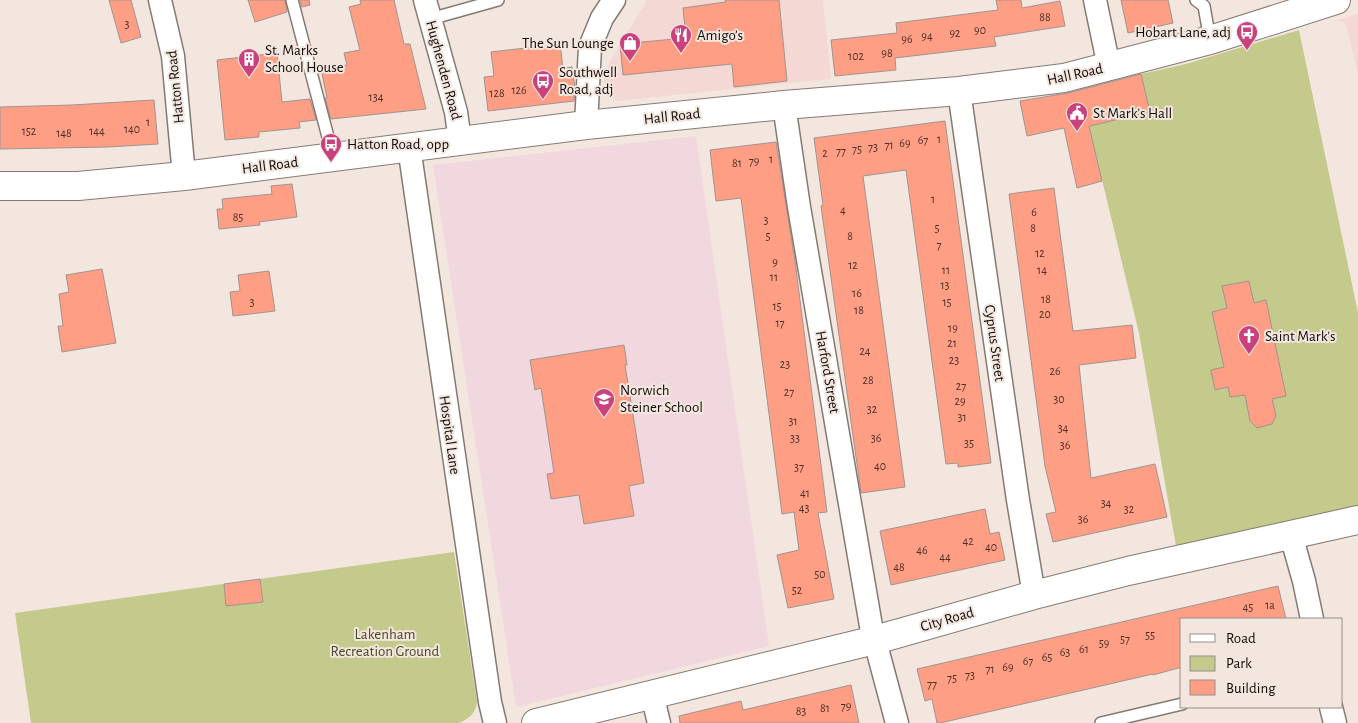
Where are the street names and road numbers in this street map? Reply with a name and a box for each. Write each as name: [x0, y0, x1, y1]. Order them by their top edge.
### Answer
street label: Hughenden Road: [423, 19, 464, 122]
street label: Hatton Road: [164, 49, 187, 124]
street label: Hall Road: [1046, 61, 1105, 88]
street label: Hall Road: [643, 106, 701, 127]
street label: Hall Road: [241, 155, 299, 176]
street label: Cyprus Street: [982, 304, 1007, 383]
street label: Harford Street: [813, 330, 842, 415]
street label: Hospital Lane: [437, 395, 462, 476]
street label: City Road: [919, 605, 976, 634]

